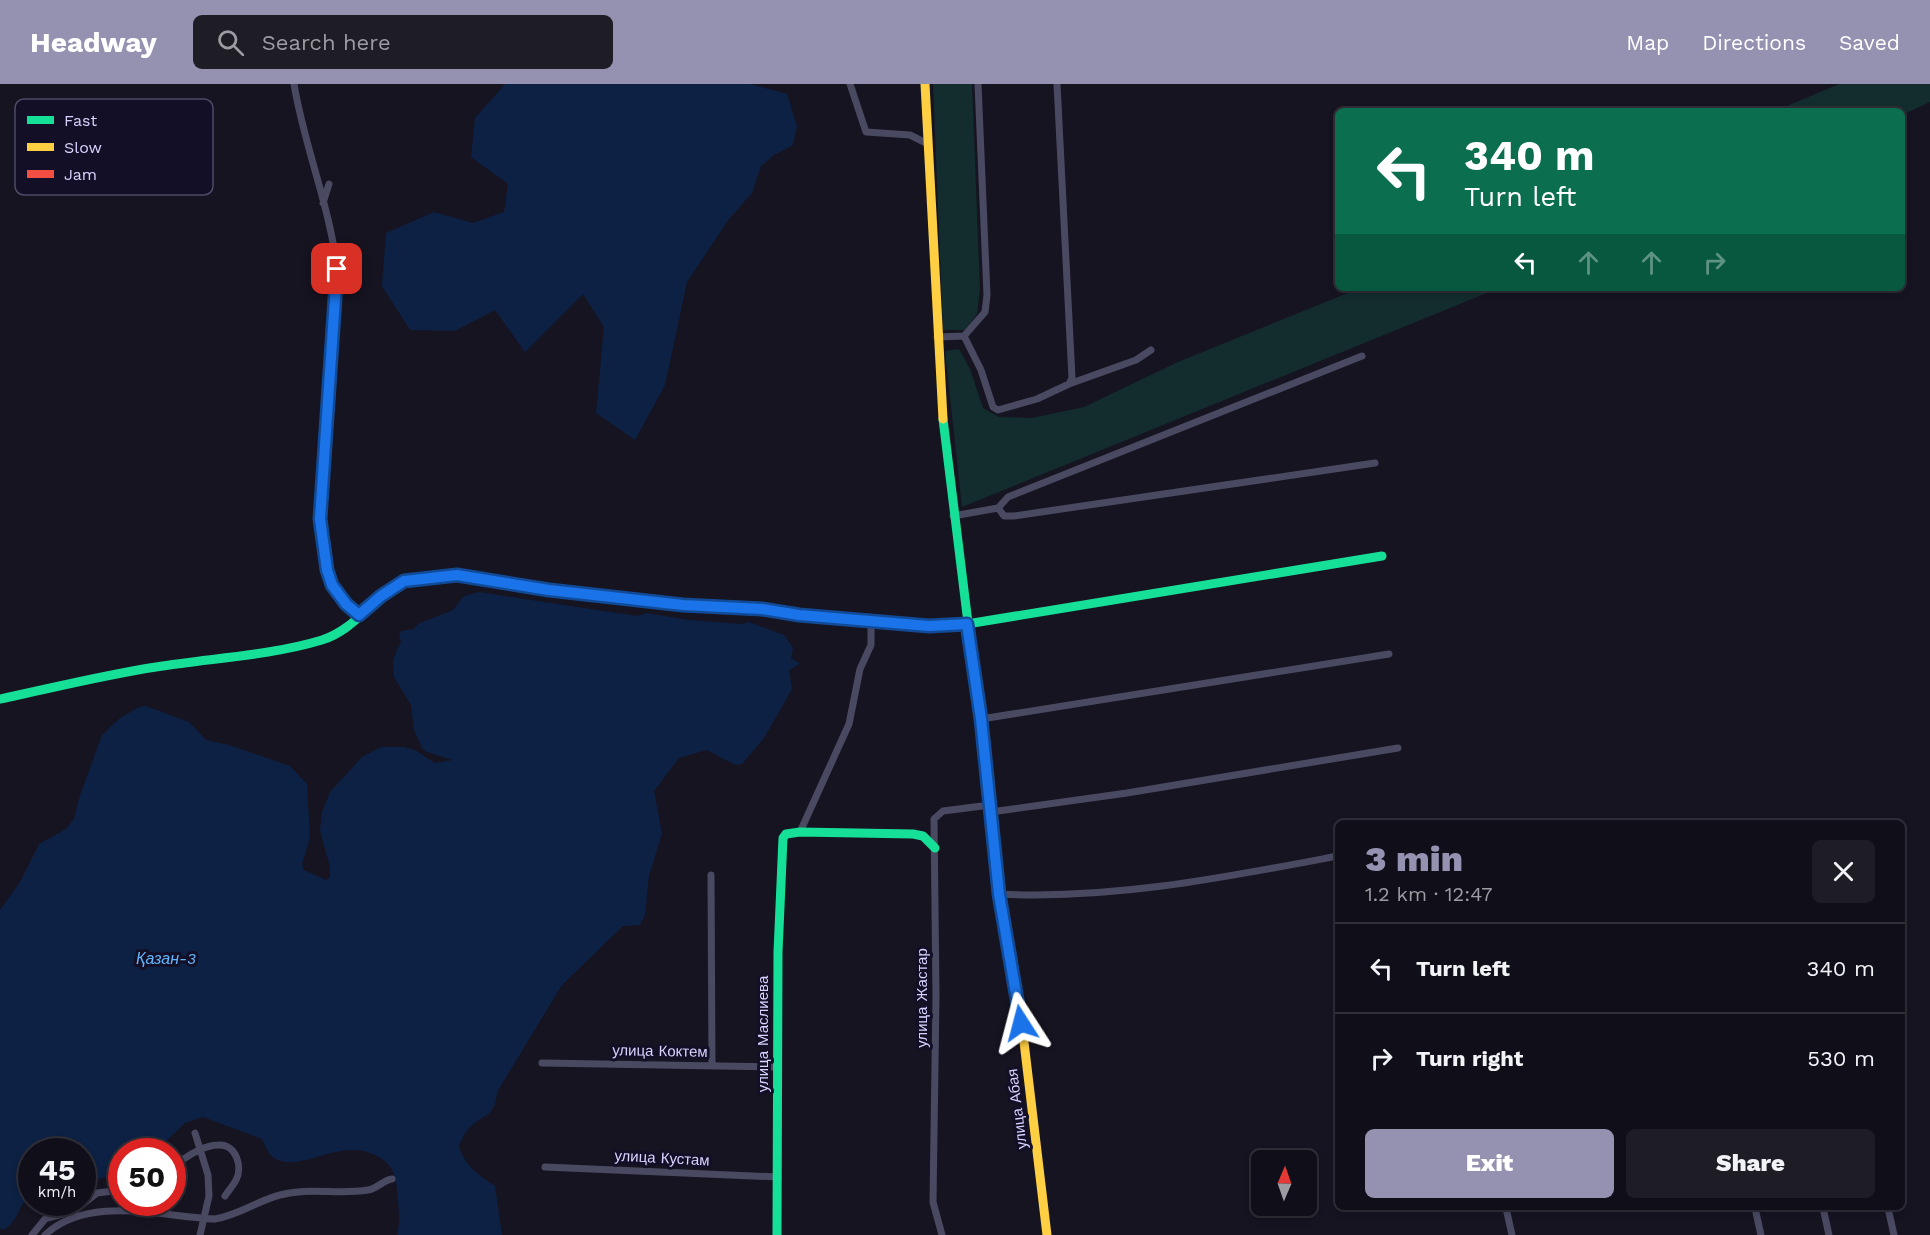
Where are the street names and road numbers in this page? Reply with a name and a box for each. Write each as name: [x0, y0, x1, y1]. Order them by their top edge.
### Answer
street label: улица Жастар: [913, 948, 931, 1048]
street label: улица Маслиева: [754, 975, 772, 1092]
street label: улица Коктем: [612, 1041, 708, 1061]
street label: улица Абая: [1003, 1068, 1031, 1150]
street label: улица Кустам: [614, 1147, 710, 1169]

